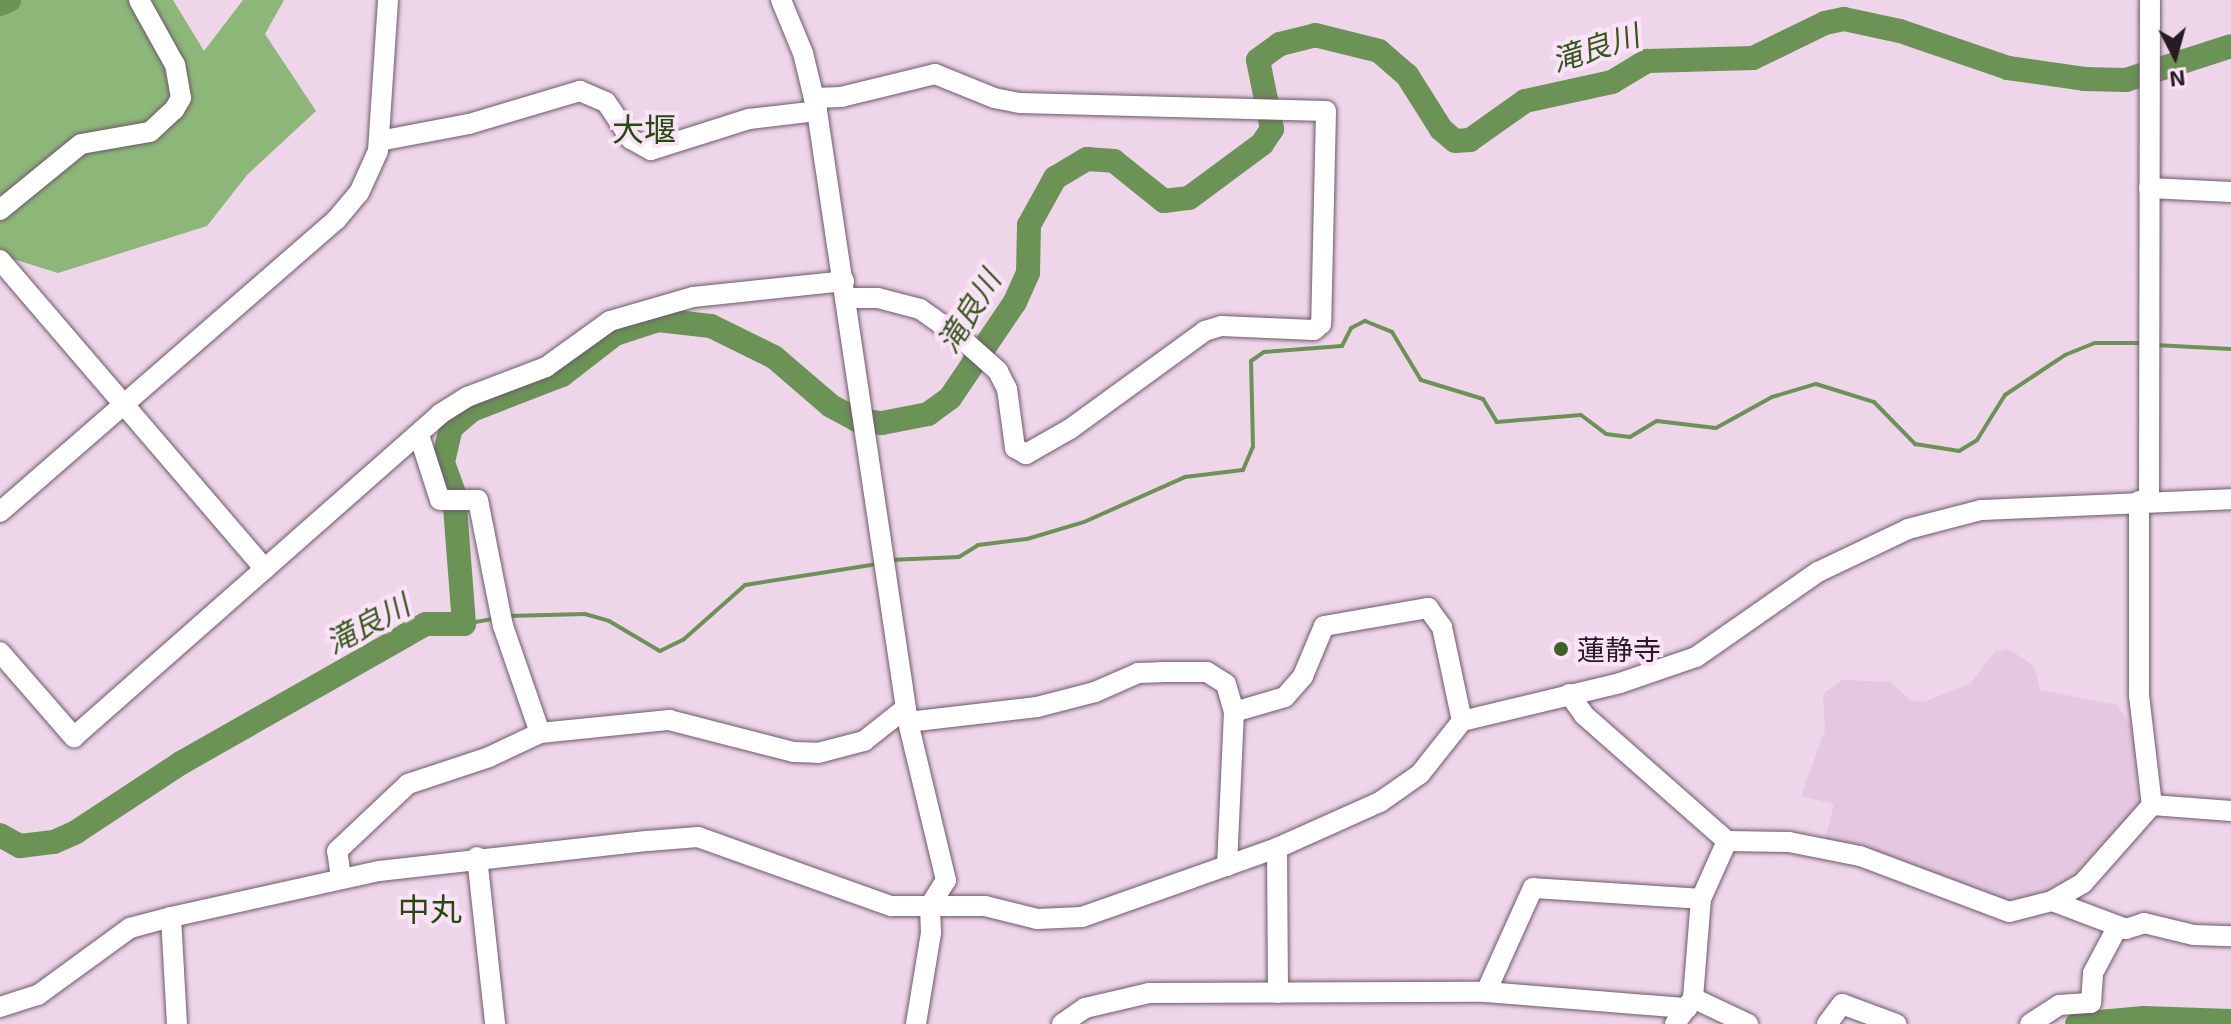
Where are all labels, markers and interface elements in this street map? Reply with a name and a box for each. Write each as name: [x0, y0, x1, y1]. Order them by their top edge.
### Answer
water label: 滝良川: [1547, 16, 1643, 78]
north arrow: [2135, 16, 2215, 96]
text: N: [2168, 66, 2187, 94]
district label: 大堰: [612, 109, 676, 147]
water label: 滝良川: [929, 263, 1007, 359]
water label: 滝良川: [319, 586, 415, 660]
place label: 蓮静寺: [1577, 632, 1661, 666]
marker: 蓮静寺: [1552, 640, 1570, 658]
district label: 中丸: [398, 889, 462, 927]

